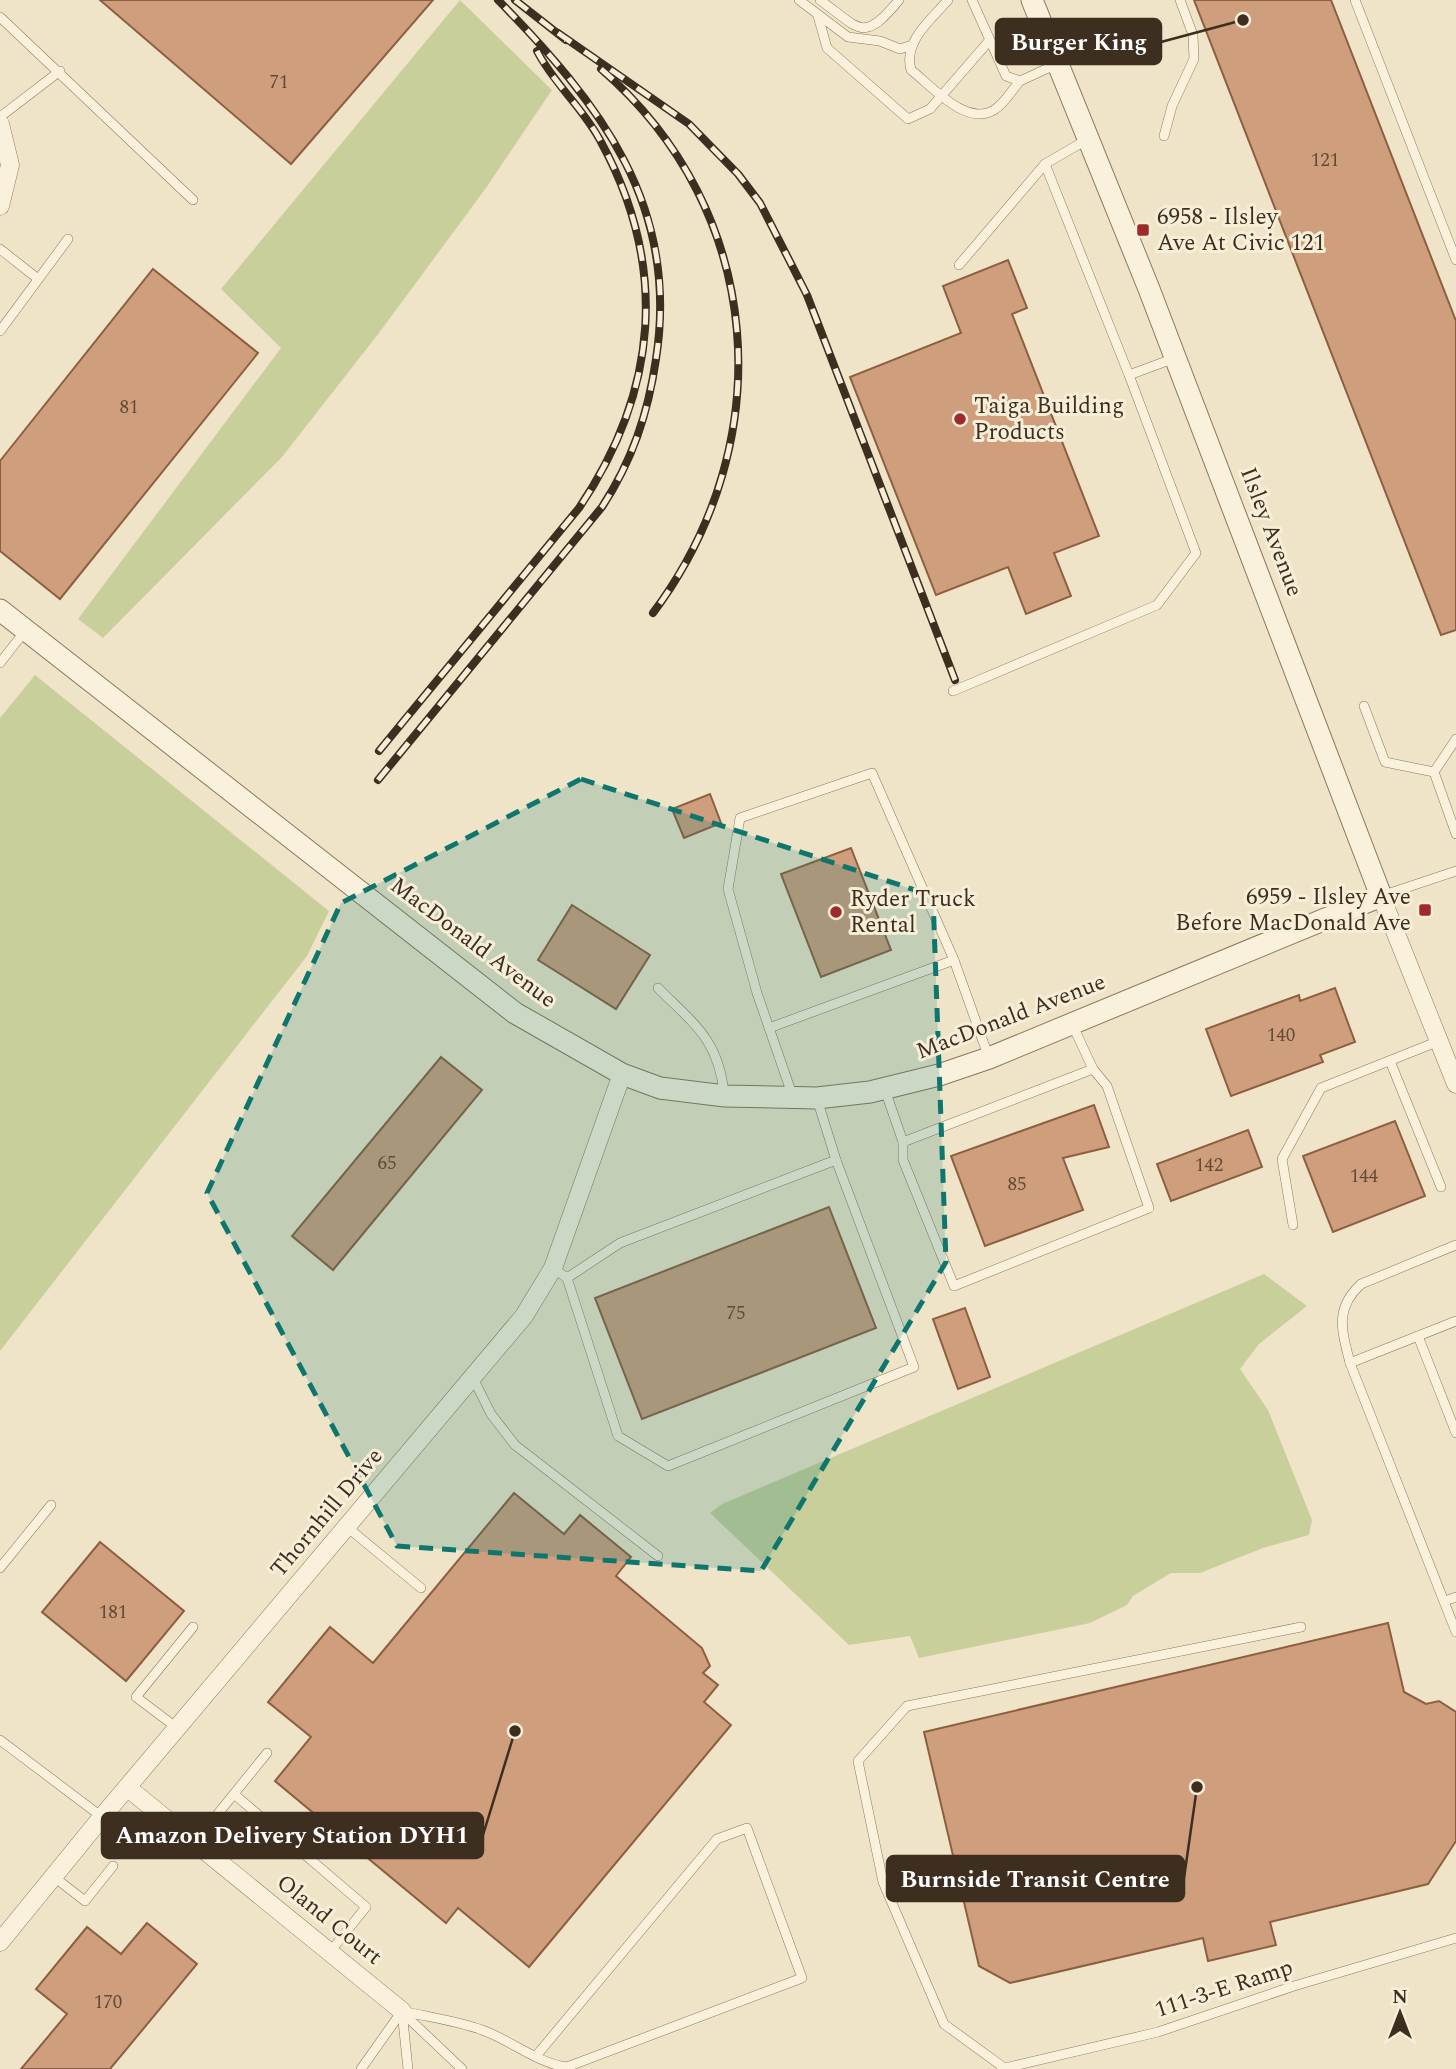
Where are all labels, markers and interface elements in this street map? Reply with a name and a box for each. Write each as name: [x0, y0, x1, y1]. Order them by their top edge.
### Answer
callout: Burger King: [996, 19, 1161, 64]
text: Burger King: [1011, 25, 1147, 61]
house number: 71: [269, 68, 289, 97]
house number: 121: [1311, 146, 1339, 175]
place label: 6958 - Ilsley Ave At Civic 121: [1157, 200, 1325, 261]
marker: 6958 - Ilsley Ave At Civic 121: [1135, 222, 1151, 238]
place label: Taiga Building Products: [974, 389, 1124, 450]
house number: 81: [119, 393, 139, 422]
marker: Taiga Building Products: [952, 411, 968, 427]
street label: Ilsley Avenue: [1230, 462, 1312, 602]
street label: MacDonald Avenue: [382, 869, 564, 1017]
place label: 6959 - Ilsley Ave Before MacDonald Ave: [1175, 880, 1411, 941]
place label: Ryder Truck Rental: [850, 882, 976, 943]
marker: 6959 - Ilsley Ave Before MacDonald Ave: [1417, 902, 1433, 918]
marker: Ryder Truck Rental: [828, 904, 844, 920]
street label: MacDonald Avenue: [911, 965, 1111, 1069]
house number: 140: [1267, 1021, 1295, 1050]
house number: 65: [377, 1149, 397, 1178]
house number: 142: [1195, 1151, 1223, 1180]
house number: 144: [1350, 1162, 1379, 1191]
house number: 85: [1007, 1170, 1027, 1199]
house number: 75: [726, 1299, 746, 1328]
street label: Thornhill Drive: [262, 1441, 392, 1585]
house number: 181: [99, 1598, 127, 1627]
callout: Amazon Delivery Station DYH1: [102, 1813, 483, 1858]
text: Amazon Delivery Station DYH1: [115, 1818, 469, 1854]
callout: Burnside Transit Centre: [887, 1856, 1184, 1901]
text: Burnside Transit Centre: [900, 1862, 1170, 1898]
street label: Oland Court: [268, 1866, 390, 1974]
street label: 111-3-E Ramp: [1150, 1950, 1298, 2028]
north arrow: [1365, 1978, 1435, 2048]
text: N: [1392, 1983, 1408, 2012]
house number: 170: [94, 1988, 122, 2017]

